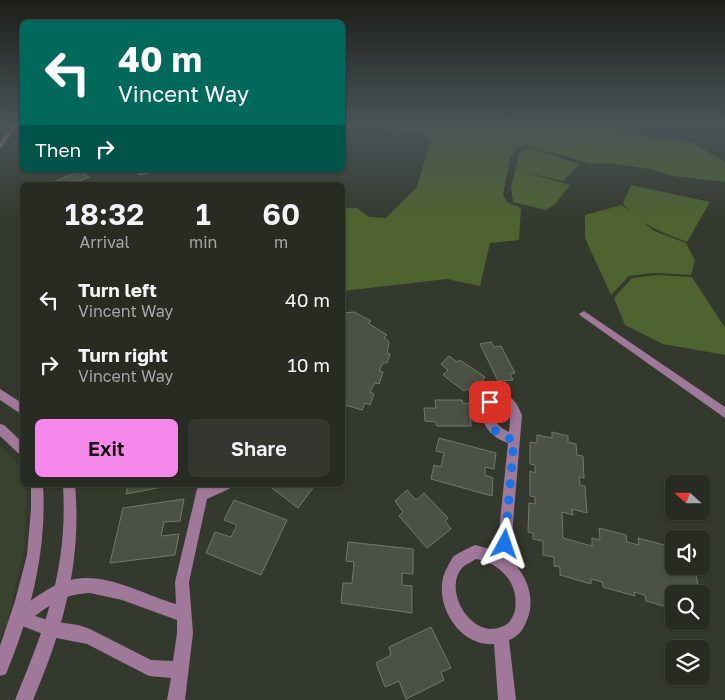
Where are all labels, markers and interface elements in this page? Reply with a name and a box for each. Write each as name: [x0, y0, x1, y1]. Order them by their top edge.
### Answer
text: 40 m: [118, 38, 202, 80]
icon: left: [35, 40, 100, 105]
text: Vincent Way: [118, 80, 249, 107]
icon: right: [91, 135, 119, 163]
text: Then: [35, 138, 81, 161]
text: 18:32: [65, 196, 144, 232]
text: 1: [196, 196, 211, 232]
text: 60: [262, 196, 300, 232]
text: Arrival: [79, 232, 130, 252]
text: min: [189, 232, 217, 252]
text: m: [274, 232, 288, 252]
text: Turn left: [78, 278, 157, 301]
icon: left: [35, 286, 63, 314]
text: 40 m: [285, 288, 330, 311]
text: Vincent Way: [78, 301, 173, 321]
text: Turn right: [78, 343, 168, 366]
icon: right: [35, 351, 63, 379]
text: 10 m: [287, 353, 330, 376]
text: Vincent Way: [78, 366, 173, 386]
pin: [469, 381, 511, 423]
icon: arrive: [476, 388, 504, 416]
button: Exit: [35, 419, 178, 477]
button: Share: [188, 419, 330, 477]
north arrow: [665, 475, 710, 520]
map controls: [665, 475, 710, 685]
position arrow: [478, 517, 530, 569]
button: sound: [665, 530, 710, 575]
button: search: [665, 585, 710, 630]
button: layers: [665, 640, 710, 685]

